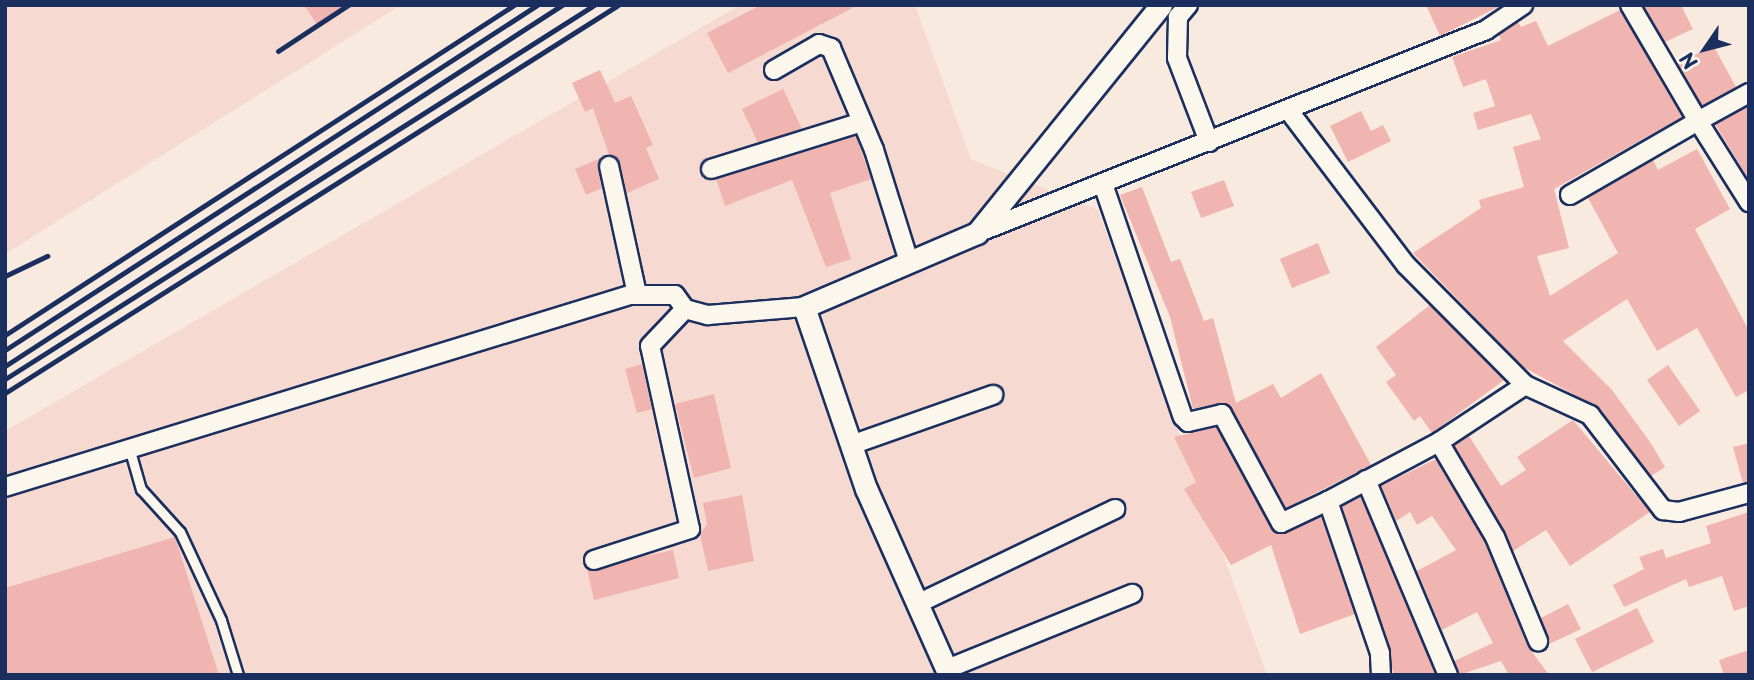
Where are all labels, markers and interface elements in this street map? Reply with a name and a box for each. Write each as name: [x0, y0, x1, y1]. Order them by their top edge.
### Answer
north arrow: [1670, 14, 1740, 84]
text: N: [1672, 47, 1704, 75]

